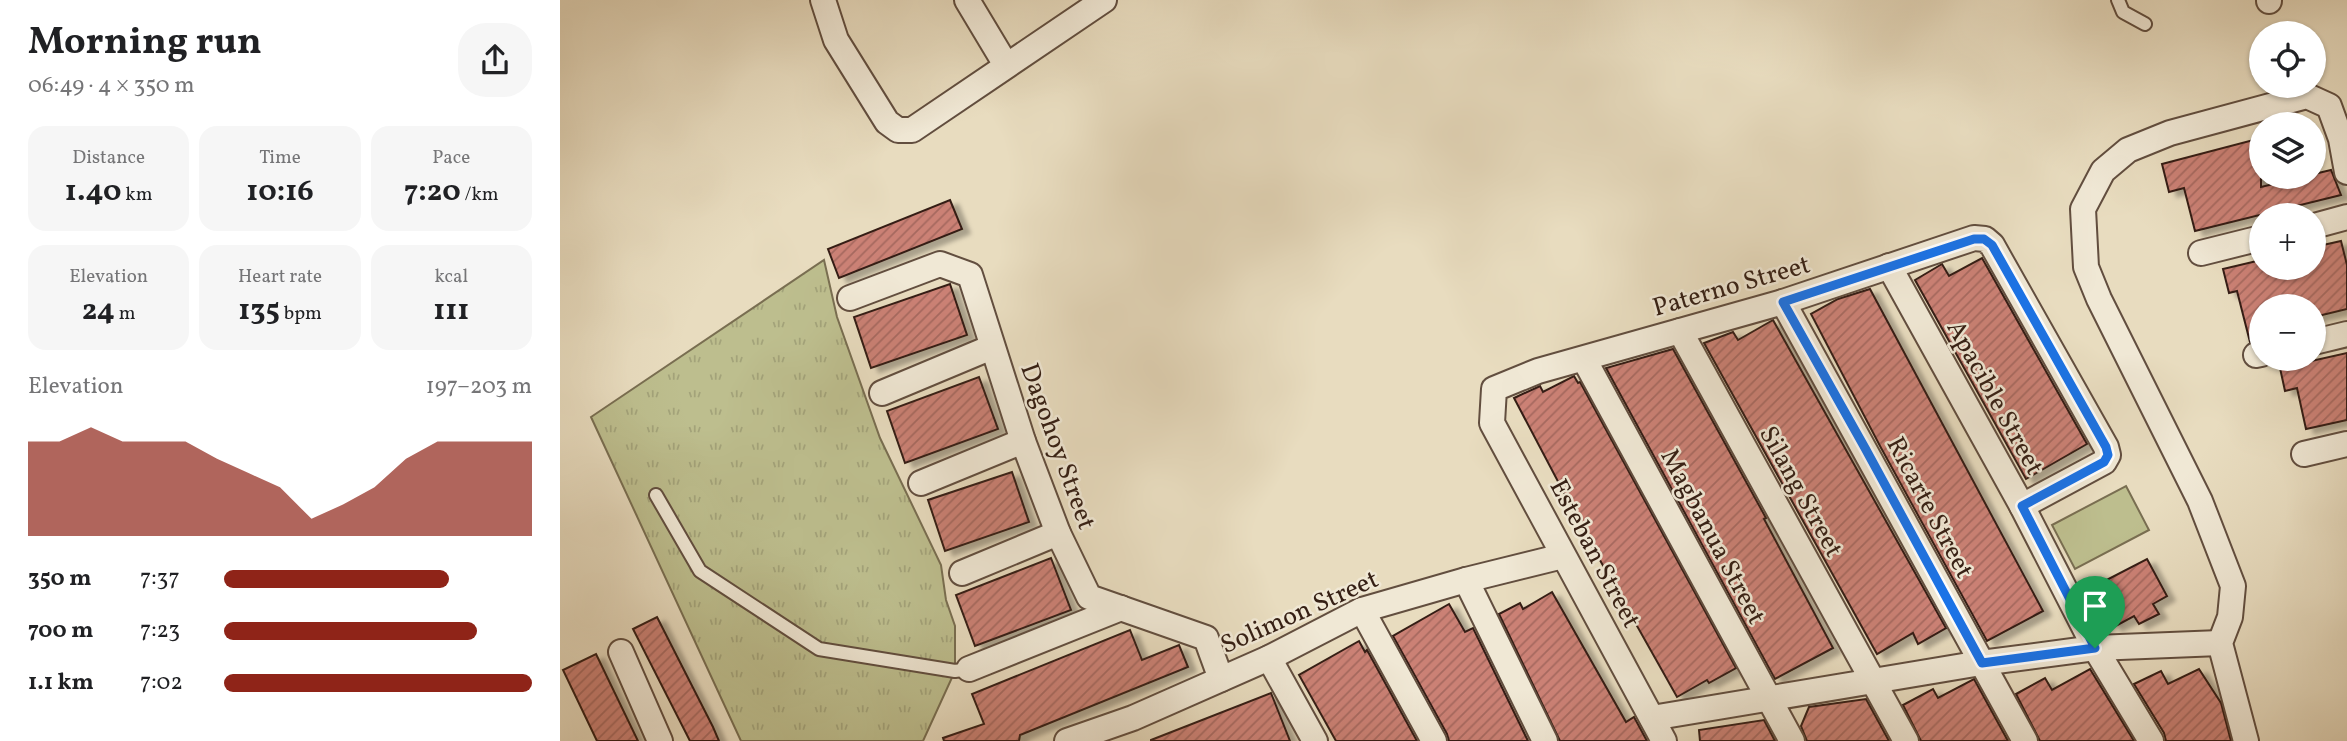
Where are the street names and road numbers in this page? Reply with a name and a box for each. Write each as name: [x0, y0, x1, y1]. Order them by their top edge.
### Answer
street label: Paterno Street: [1649, 247, 1815, 327]
street label: Apacible Street: [1937, 314, 2052, 482]
street label: Dagohoy Street: [1010, 359, 1104, 535]
street label: Silang Street: [1749, 420, 1851, 564]
street label: Ricarte Street: [1877, 431, 1982, 585]
street label: Magbanua Street: [1651, 443, 1774, 631]
street label: Esteban Street: [1540, 473, 1649, 635]
street label: Solimon Street: [1215, 562, 1384, 664]

